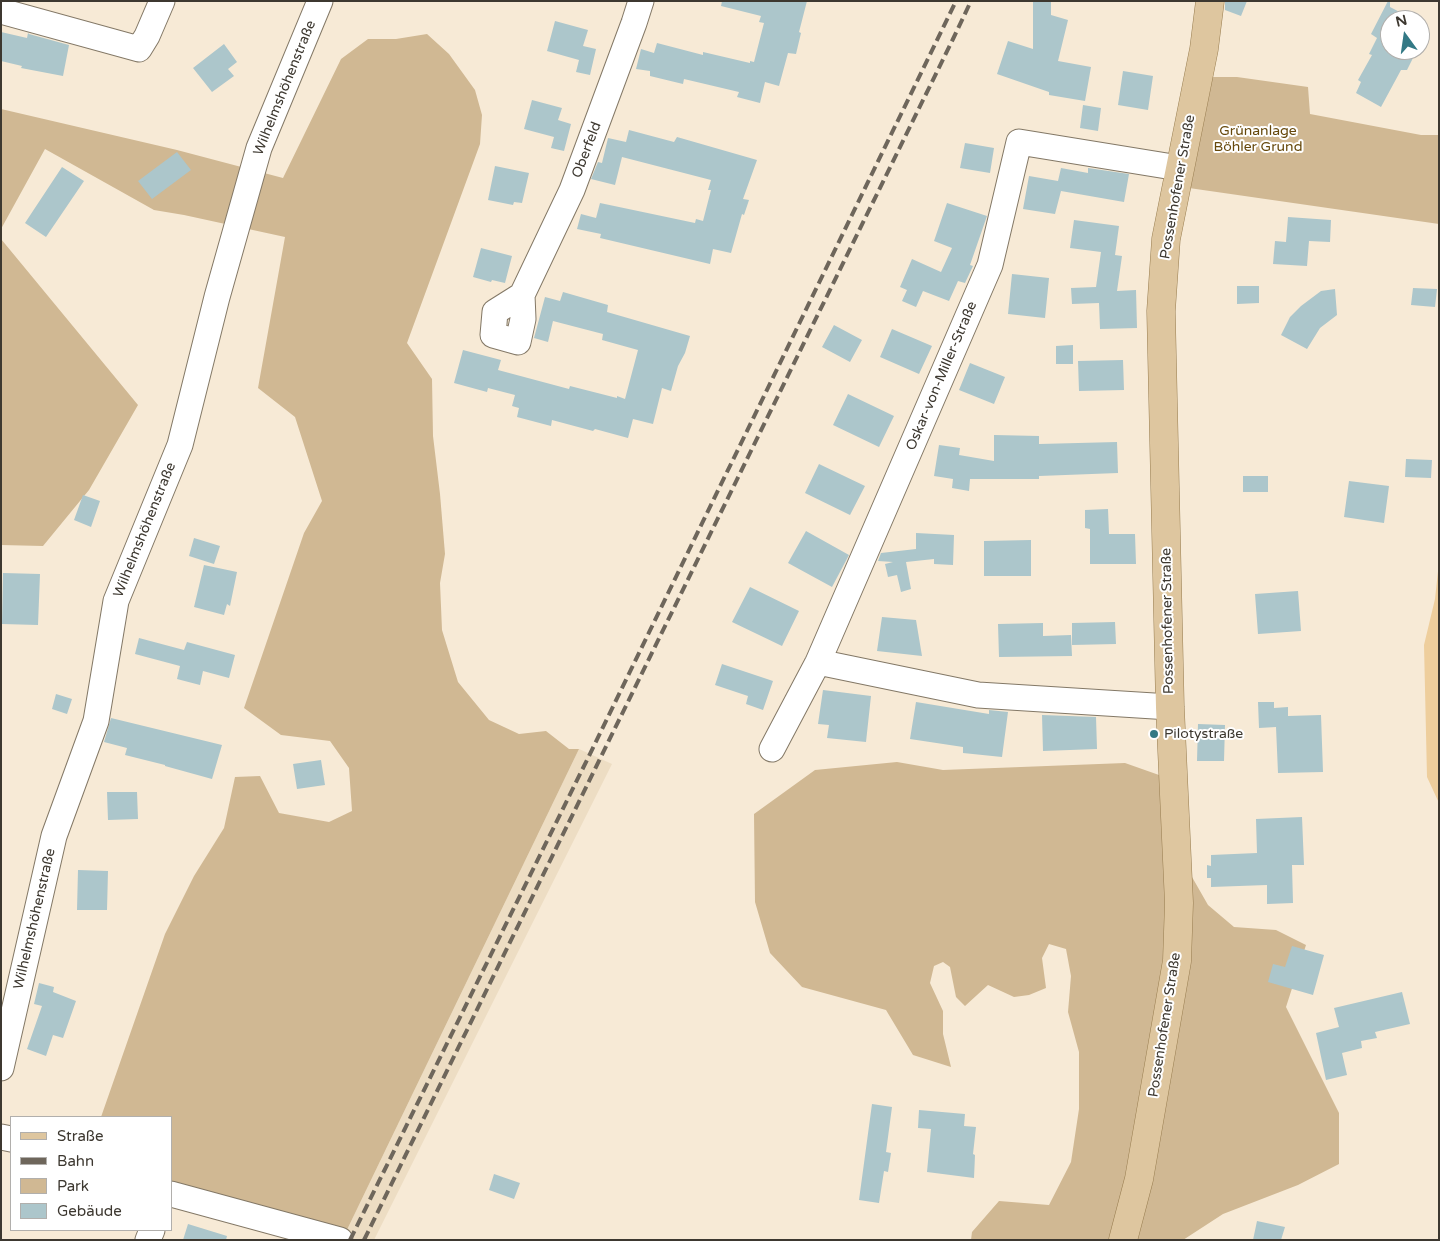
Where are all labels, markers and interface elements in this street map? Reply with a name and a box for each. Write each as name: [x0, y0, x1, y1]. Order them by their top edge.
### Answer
north arrow: [1380, 10, 1430, 60]
text: N: [1394, 11, 1409, 31]
street label: Wilhelmshöhenstraße: [250, 18, 320, 158]
street label: Possenhofener Straße: [1157, 114, 1199, 260]
street label: Oberfeld: [569, 120, 605, 180]
park label: Grünanlage Böhler Grund: [1214, 123, 1302, 156]
street label: Oskar-von-Miller-Straße: [903, 299, 981, 453]
street label: Wilhelmshöhenstraße: [110, 460, 180, 600]
street label: Possenhofener Straße: [1158, 548, 1178, 694]
place label: Pilotystraße: [1164, 726, 1243, 742]
marker: Pilotystraße: [1148, 728, 1160, 740]
street label: Wilhelmshöhenstraße: [11, 847, 59, 991]
street label: Possenhofener Straße: [1145, 951, 1185, 1099]
legend: [10, 1116, 172, 1231]
text: Straße: [57, 1127, 103, 1145]
text: Bahn: [57, 1152, 94, 1170]
text: Park: [57, 1177, 89, 1195]
text: Gebäude: [57, 1202, 122, 1220]

